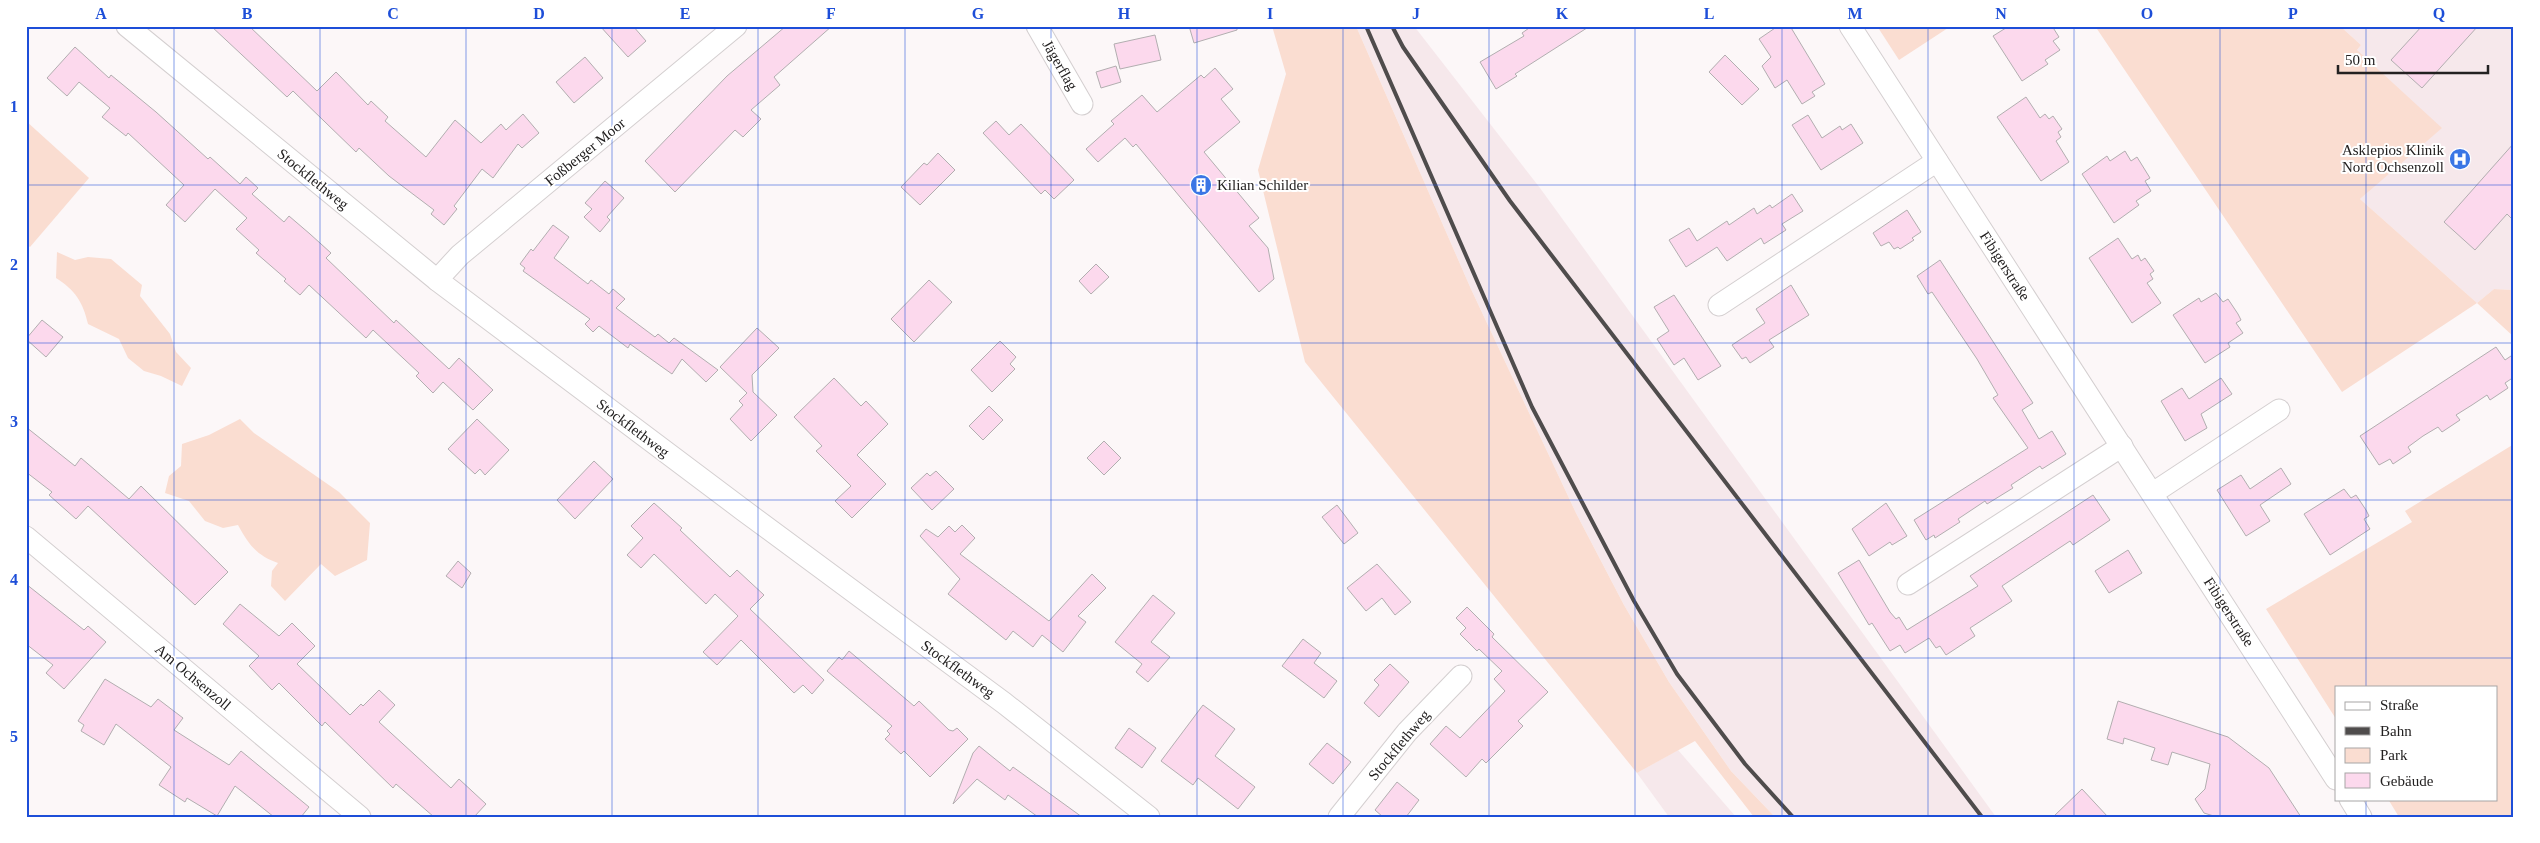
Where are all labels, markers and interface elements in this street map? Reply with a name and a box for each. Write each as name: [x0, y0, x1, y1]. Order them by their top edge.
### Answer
text: A: [95, 5, 107, 22]
text: B: [242, 5, 253, 22]
text: C: [387, 5, 399, 22]
text: D: [533, 5, 545, 22]
text: E: [680, 5, 690, 22]
text: F: [826, 5, 836, 22]
text: G: [972, 5, 985, 22]
text: H: [1118, 5, 1131, 22]
text: I: [1267, 5, 1273, 22]
text: J: [1412, 5, 1420, 22]
text: K: [1556, 5, 1569, 22]
text: L: [1704, 5, 1714, 22]
text: M: [1847, 5, 1863, 22]
text: N: [1995, 5, 2007, 22]
text: O: [2141, 5, 2153, 22]
text: P: [2288, 5, 2298, 22]
text: Q: [2433, 5, 2445, 22]
street label: Jägerflag: [1039, 37, 1081, 93]
scale bar: [2338, 42, 2488, 74]
text: 50 m: [2345, 52, 2376, 68]
text: 1: [10, 98, 18, 115]
street label: Foßberger Moor: [542, 115, 628, 189]
place label: Asklepios Klinik Nord Ochsenzoll: [2342, 142, 2444, 175]
street label: Stockflethweg: [274, 146, 352, 213]
hospital icon: Asklepios Klinik Nord Ochsenzoll: [2448, 147, 2472, 171]
building icon: Kilian Schilder: [1189, 173, 1213, 197]
place label: Kilian Schilder: [1217, 177, 1308, 193]
street label: Fibigerstraße: [1977, 228, 2033, 304]
text: 2: [10, 256, 18, 273]
street label: Stockflethweg: [594, 396, 673, 461]
text: 3: [10, 413, 18, 430]
text: 4: [10, 571, 18, 588]
street label: Fibigerstraße: [2201, 574, 2257, 650]
street label: Stockflethweg: [918, 637, 998, 701]
street label: Am Ochsenzoll: [152, 641, 234, 713]
legend: [2335, 686, 2498, 800]
text: Straße: [2380, 697, 2419, 713]
street label: Stockflethweg: [1365, 706, 1433, 783]
text: Bahn: [2380, 723, 2412, 739]
text: 5: [10, 728, 18, 745]
text: Park: [2380, 747, 2408, 763]
text: Gebäude: [2380, 773, 2434, 789]

